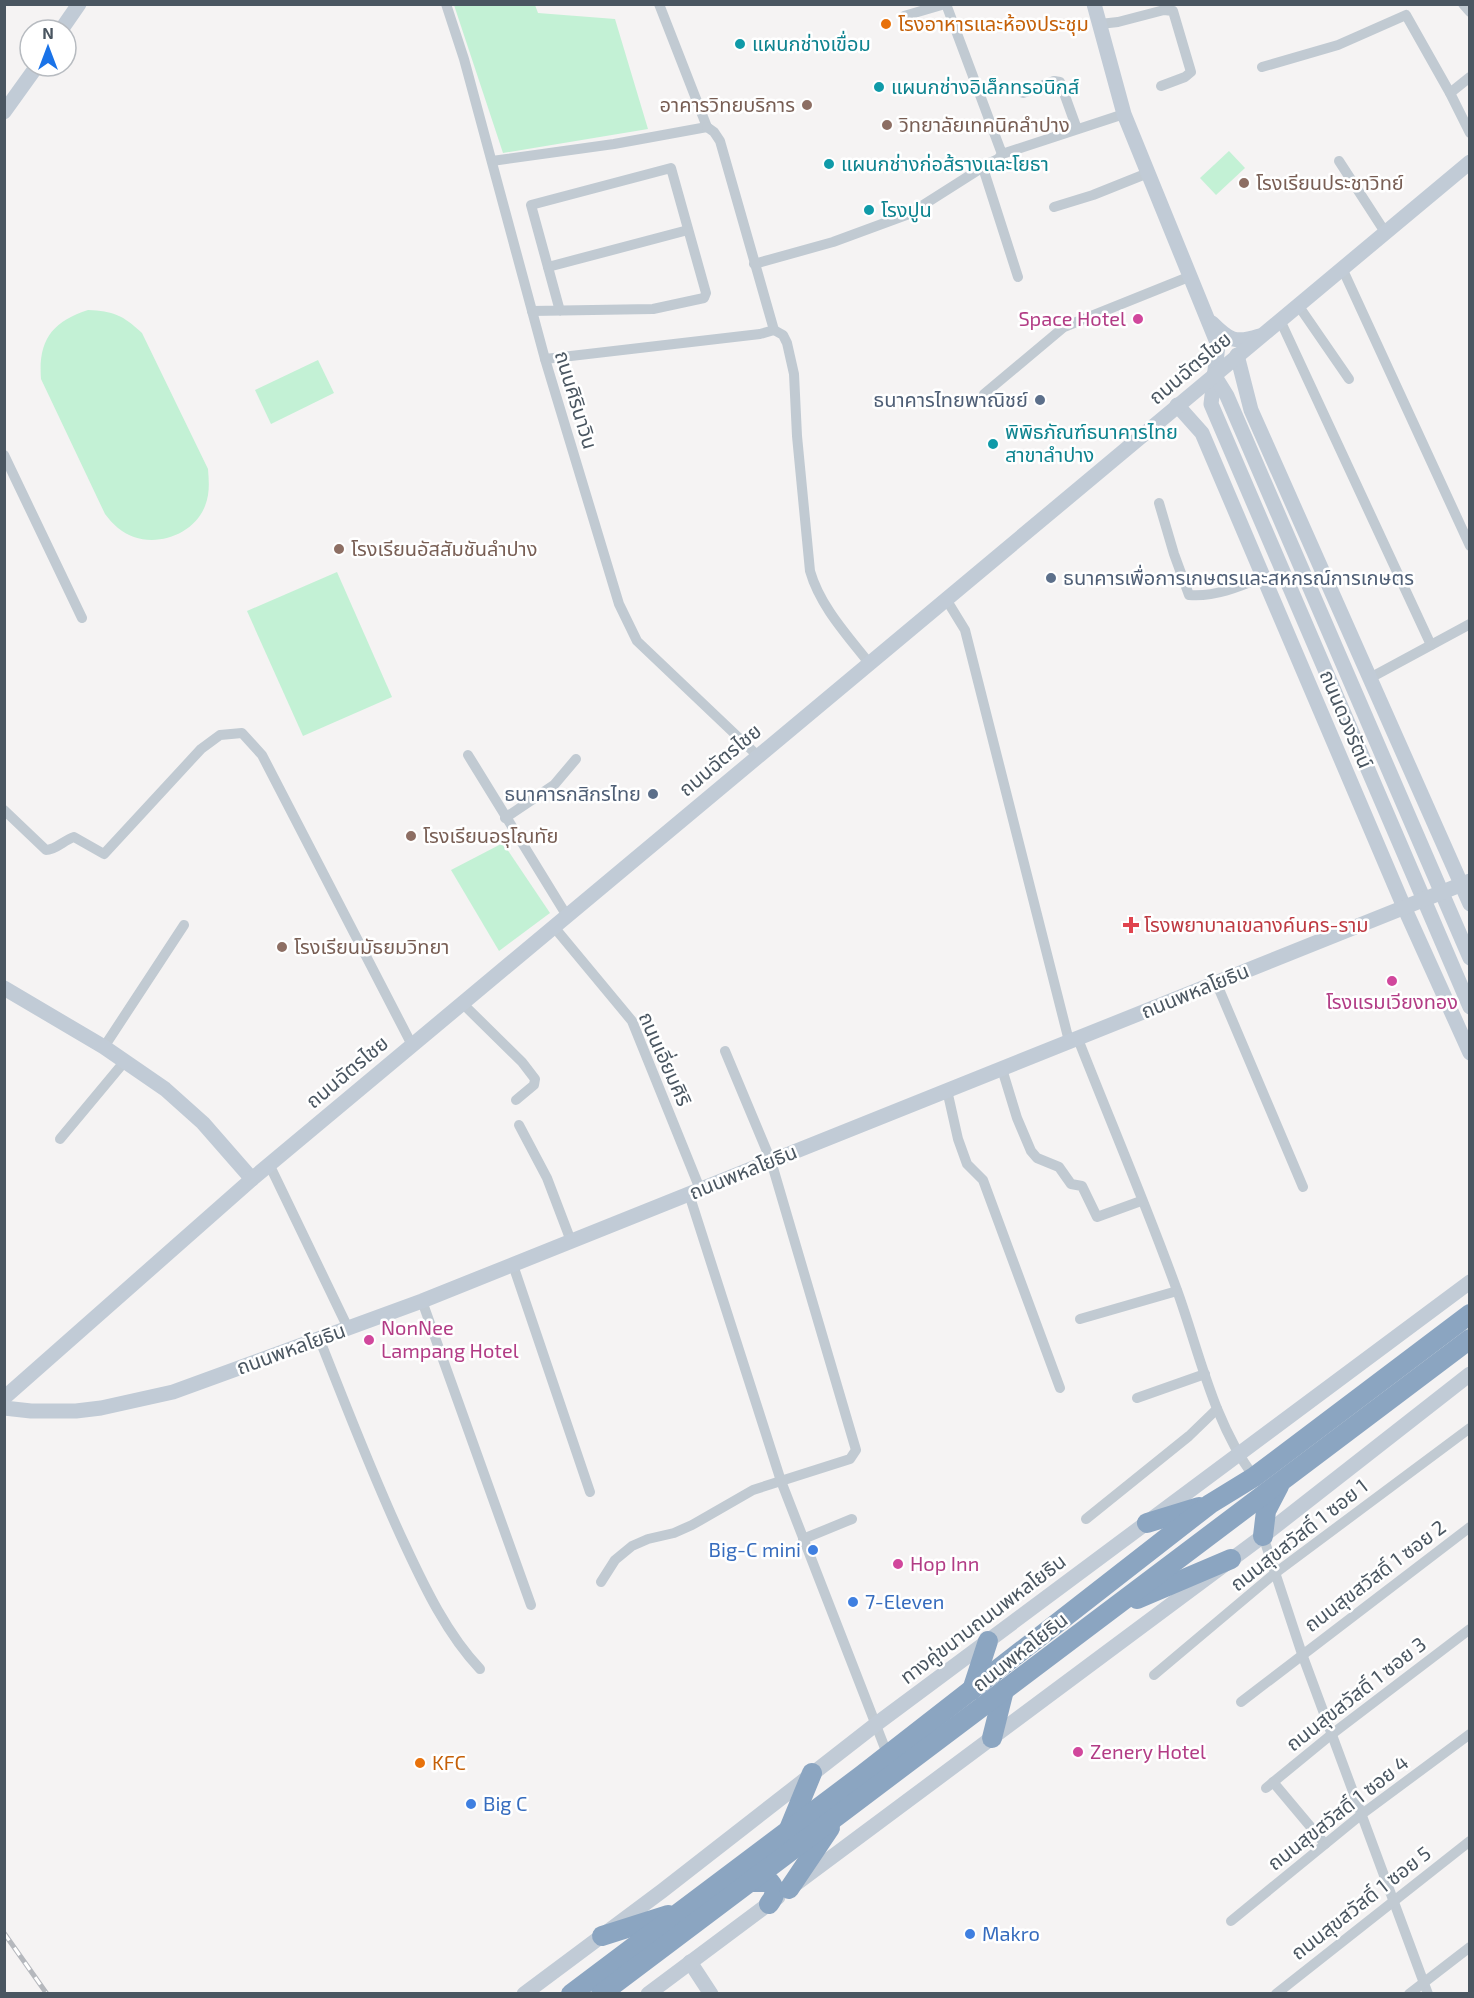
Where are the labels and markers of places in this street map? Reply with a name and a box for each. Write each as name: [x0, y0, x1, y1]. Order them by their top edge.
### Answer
place label: โรงอาหารและห้องประชุม: [898, 11, 1089, 36]
marker: โรงอาหารและห้องประชุม: [879, 17, 893, 31]
place label: แผนกช่างเขื่อม: [752, 30, 871, 55]
marker: แผนกช่างเขื่อม: [733, 37, 747, 51]
place label: แผนกช่างอิเล็กทรอนิกส์: [891, 74, 1079, 98]
marker: แผนกช่างอิเล็กทรอนิกส์: [872, 80, 886, 94]
place label: อาคารวิทยบริการ: [660, 92, 795, 116]
marker: อาคารวิทยบริการ: [800, 98, 814, 112]
place label: วิทยาลัยเทคนิคลำปาง: [898, 112, 1070, 136]
marker: วิทยาลัยเทคนิคลำปาง: [880, 118, 894, 132]
place label: แผนกช่างก่อส้รางและโยธา: [841, 151, 1049, 175]
marker: แผนกช่างก่อส้รางและโยธา: [822, 157, 836, 171]
place label: โรงเรียนประชาวิทย์: [1256, 170, 1404, 194]
marker: โรงเรียนประชาวิทย์: [1237, 176, 1251, 190]
place label: โรงปูน: [881, 197, 932, 223]
marker: โรงปูน: [862, 203, 876, 217]
place label: Space Hotel: [1018, 306, 1126, 330]
marker: Space Hotel: [1131, 312, 1145, 326]
place label: ธนาคารไทยพาณิชย์: [873, 387, 1028, 411]
marker: ธนาคารไทยพาณิชย์: [1033, 393, 1047, 407]
place label: พิพิธภัณฑ์ธนาคารไทย สาขาลำปาง: [1005, 419, 1178, 466]
marker: พิพิธภัณฑ์ธนาคารไทย สาขาลำปาง: [986, 437, 1000, 451]
place label: โรงเรียนอัสสัมชันลำปาง: [351, 536, 537, 560]
marker: โรงเรียนอัสสัมชันลำปาง: [332, 542, 346, 556]
place label: ธนาคารเพื่อการเกษตรและสหกรณ์การเกษตร: [1063, 564, 1414, 589]
marker: ธนาคารเพื่อการเกษตรและสหกรณ์การเกษตร: [1044, 571, 1058, 585]
place label: ธนาคารกสิกรไทย: [504, 781, 641, 805]
marker: ธนาคารกสิกรไทย: [646, 787, 660, 801]
place label: โรงเรียนอรุโณทัย: [423, 823, 558, 848]
marker: โรงเรียนอรุโณทัย: [404, 829, 418, 843]
place label: โรงพยาบาลเขลางค์นคร-ราม: [1144, 912, 1369, 936]
marker: โรงพยาบาลเขลางค์นคร-ราม: [1122, 916, 1140, 934]
place label: โรงเรียนมัธยมวิทยา: [294, 934, 449, 958]
marker: โรงเรียนมัธยมวิทยา: [275, 940, 289, 954]
marker: โรงแรมเวียงทอง: [1385, 974, 1399, 988]
place label: โรงแรมเวียงทอง: [1326, 989, 1458, 1013]
place label: NonNee Lampang Hotel: [381, 1315, 519, 1362]
marker: NonNee Lampang Hotel: [362, 1333, 376, 1347]
place label: Big-C mini: [709, 1537, 801, 1561]
marker: Big-C mini: [806, 1543, 820, 1557]
place label: Hop Inn: [910, 1551, 979, 1575]
marker: Hop Inn: [891, 1557, 905, 1571]
place label: 7-Eleven: [865, 1589, 944, 1613]
marker: 7-Eleven: [846, 1595, 860, 1609]
place label: Zenery Hotel: [1090, 1739, 1206, 1763]
marker: Zenery Hotel: [1071, 1745, 1085, 1759]
place label: KFC: [432, 1750, 466, 1774]
marker: KFC: [413, 1756, 427, 1770]
place label: Big C: [483, 1791, 527, 1815]
marker: Big C: [464, 1797, 478, 1811]
place label: Makro: [982, 1921, 1040, 1945]
marker: Makro: [963, 1927, 977, 1941]

